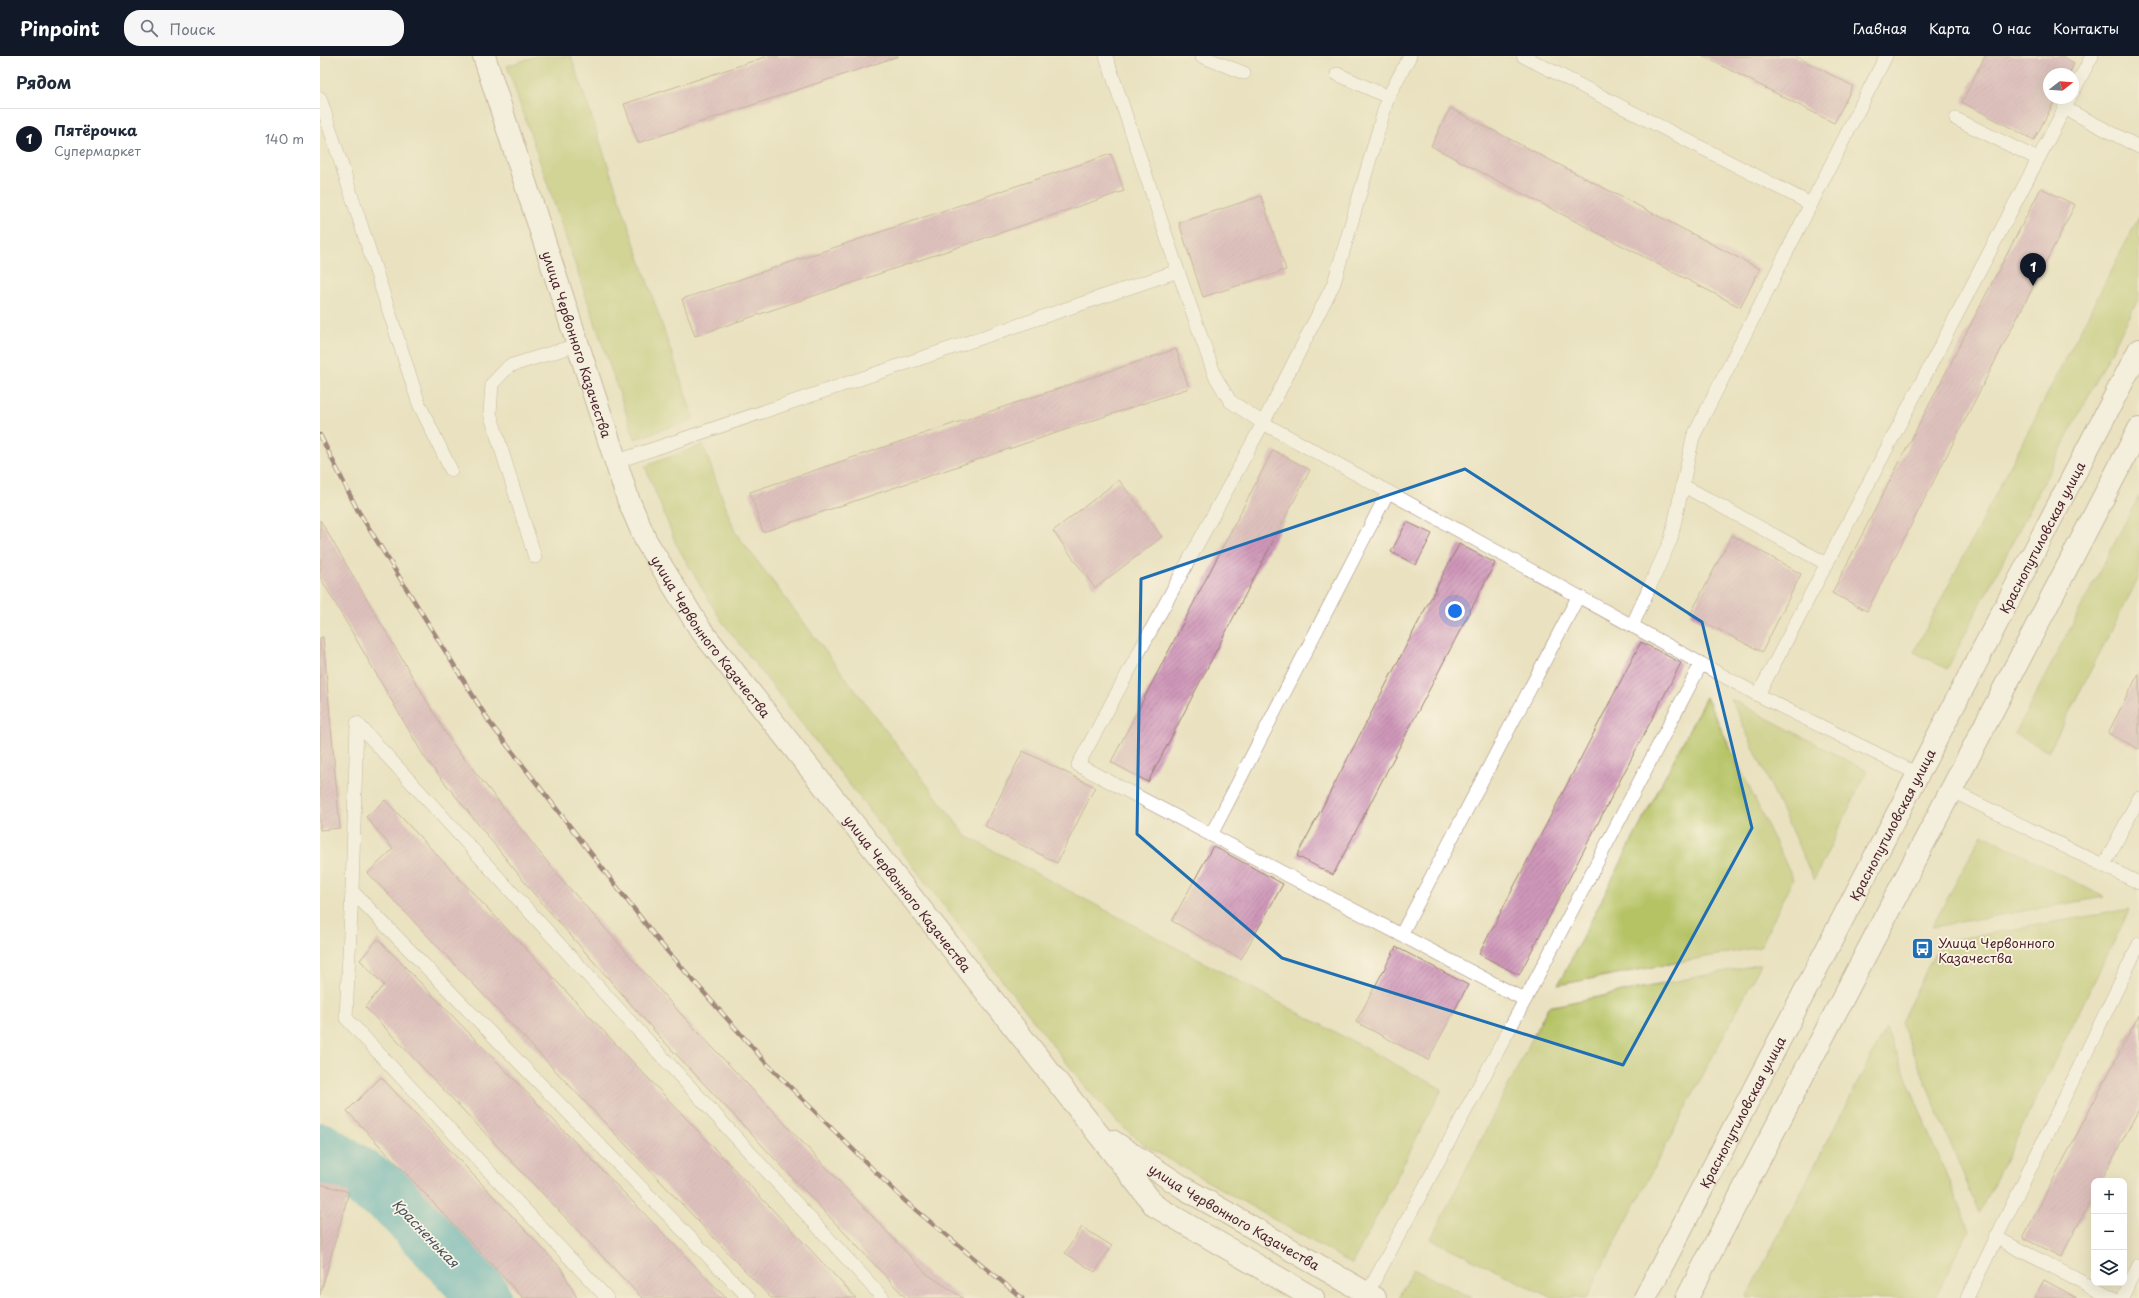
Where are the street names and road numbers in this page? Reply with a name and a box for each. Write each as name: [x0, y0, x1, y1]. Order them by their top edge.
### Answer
street label: улица Червонного Казачества: [538, 248, 617, 441]
street label: Краснопутиловская улица: [1994, 457, 2089, 616]
street label: улица Червонного Казачества: [647, 551, 776, 722]
street label: Краснопутиловская улица: [1844, 744, 1940, 904]
street label: улица Червонного Казачества: [840, 810, 977, 976]
street label: Краснопутиловская улица: [1695, 1032, 1790, 1191]
street label: улица Червонного Казачества: [1146, 1158, 1324, 1274]

